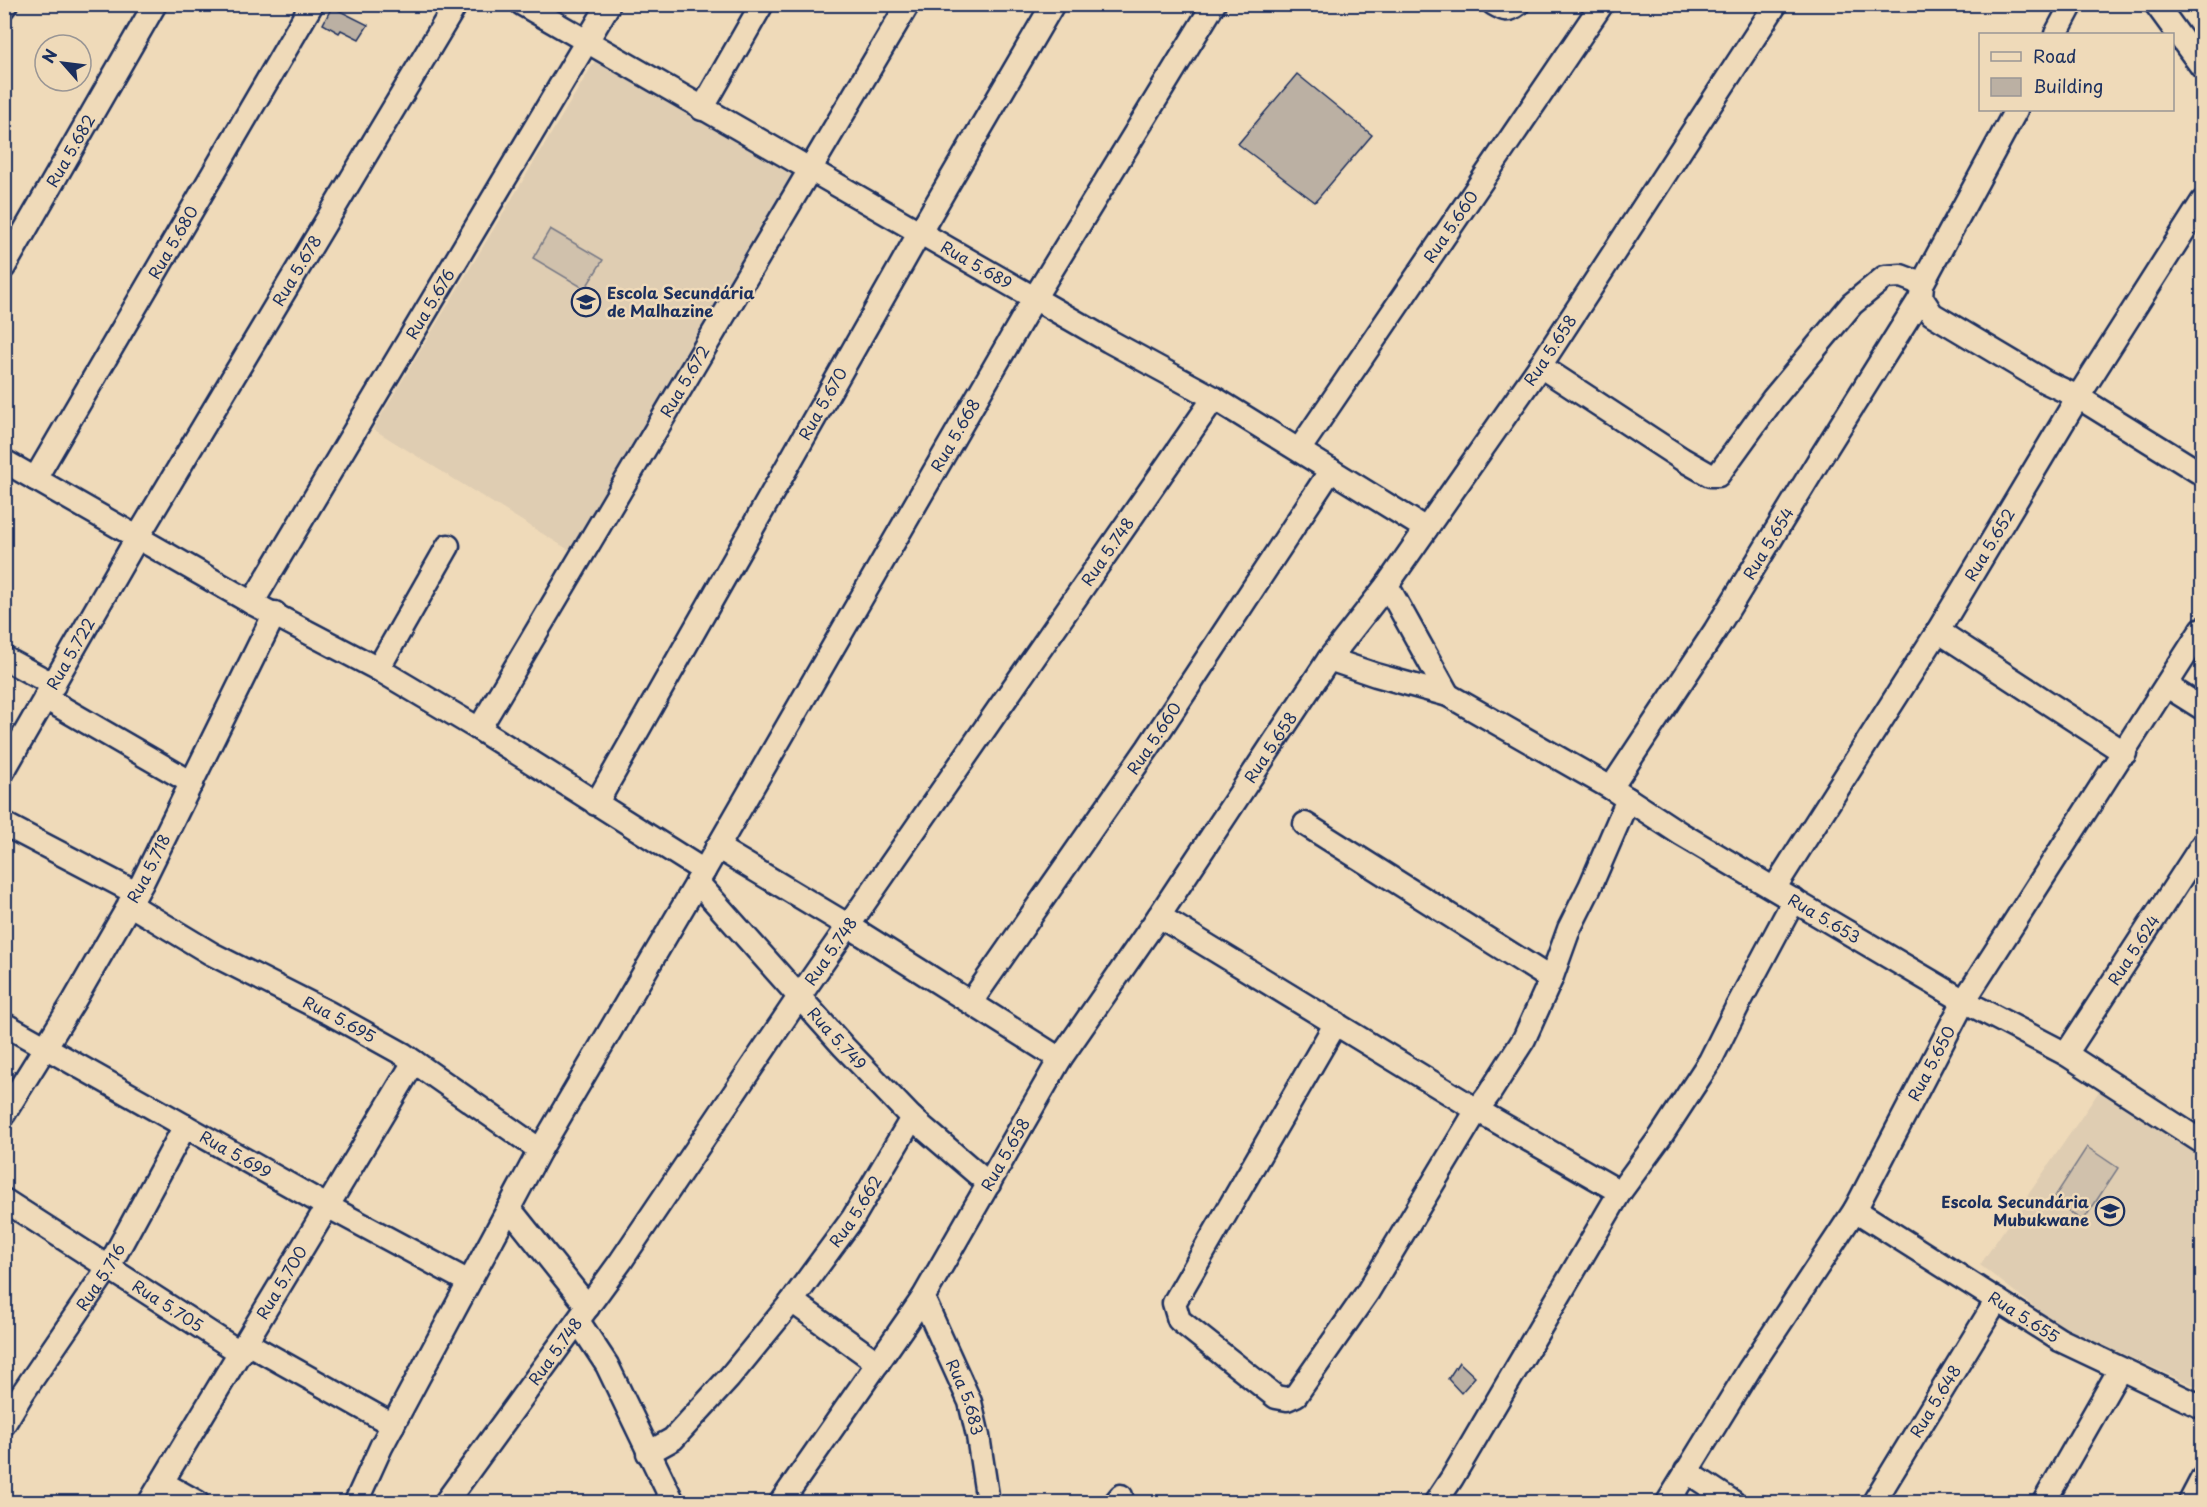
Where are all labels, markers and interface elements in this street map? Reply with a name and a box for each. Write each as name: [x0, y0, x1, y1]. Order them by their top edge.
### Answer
north arrow: [33, 33, 93, 93]
legend: [1979, 33, 2174, 111]
text: Road: [2033, 42, 2077, 69]
text: N: [35, 44, 62, 67]
text: Building: [2033, 72, 2103, 99]
street label: Rua 5.682: [39, 109, 100, 191]
street label: Rua 5.660: [1417, 185, 1483, 267]
street label: Rua 5.680: [141, 201, 203, 283]
street label: Rua 5.678: [265, 230, 326, 310]
street label: Rua 5.689: [937, 234, 1017, 294]
street label: Rua 5.676: [399, 264, 460, 343]
place label: Escola Secundária de Malhazine: [607, 280, 755, 322]
school or university icon: Escola Secundária de Malhazine: [570, 286, 602, 318]
street label: Rua 5.658: [1517, 309, 1582, 390]
street label: Rua 5.672: [653, 340, 715, 421]
street label: Rua 5.670: [792, 363, 852, 444]
street label: Rua 5.668: [924, 394, 985, 476]
street label: Rua 5.654: [1736, 502, 1799, 584]
street label: Rua 5.652: [1958, 503, 2020, 585]
street label: Rua 5.748: [1074, 512, 1139, 590]
street label: Rua 5.722: [40, 613, 100, 694]
street label: Rua 5.660: [1120, 697, 1186, 779]
street label: Rua 5.658: [1237, 707, 1302, 787]
street label: Rua 5.718: [120, 829, 175, 907]
street label: Rua 5.653: [1784, 887, 1865, 948]
street label: Rua 5.624: [2101, 910, 2165, 990]
street label: Rua 5.748: [798, 911, 862, 990]
street label: Rua 5.695: [299, 989, 381, 1048]
street label: Rua 5.749: [803, 1001, 873, 1075]
street label: Rua 5.650: [1901, 1021, 1960, 1105]
street label: Rua 5.658: [974, 1113, 1035, 1195]
street label: Rua 5.699: [196, 1124, 277, 1184]
street label: Rua 5.662: [823, 1170, 887, 1252]
place label: Escola Secundária Mubukwane: [1941, 1189, 2089, 1231]
school or university icon: Escola Secundária Mubukwane: [2094, 1195, 2126, 1227]
street label: Rua 5.716: [69, 1239, 130, 1315]
street label: Rua 5.700: [249, 1241, 312, 1323]
street label: Rua 5.705: [128, 1273, 209, 1337]
street label: Rua 5.655: [1984, 1285, 2065, 1348]
street label: Rua 5.748: [522, 1312, 587, 1390]
street label: Rua 5.683: [941, 1355, 990, 1437]
street label: Rua 5.648: [1903, 1360, 1966, 1442]

